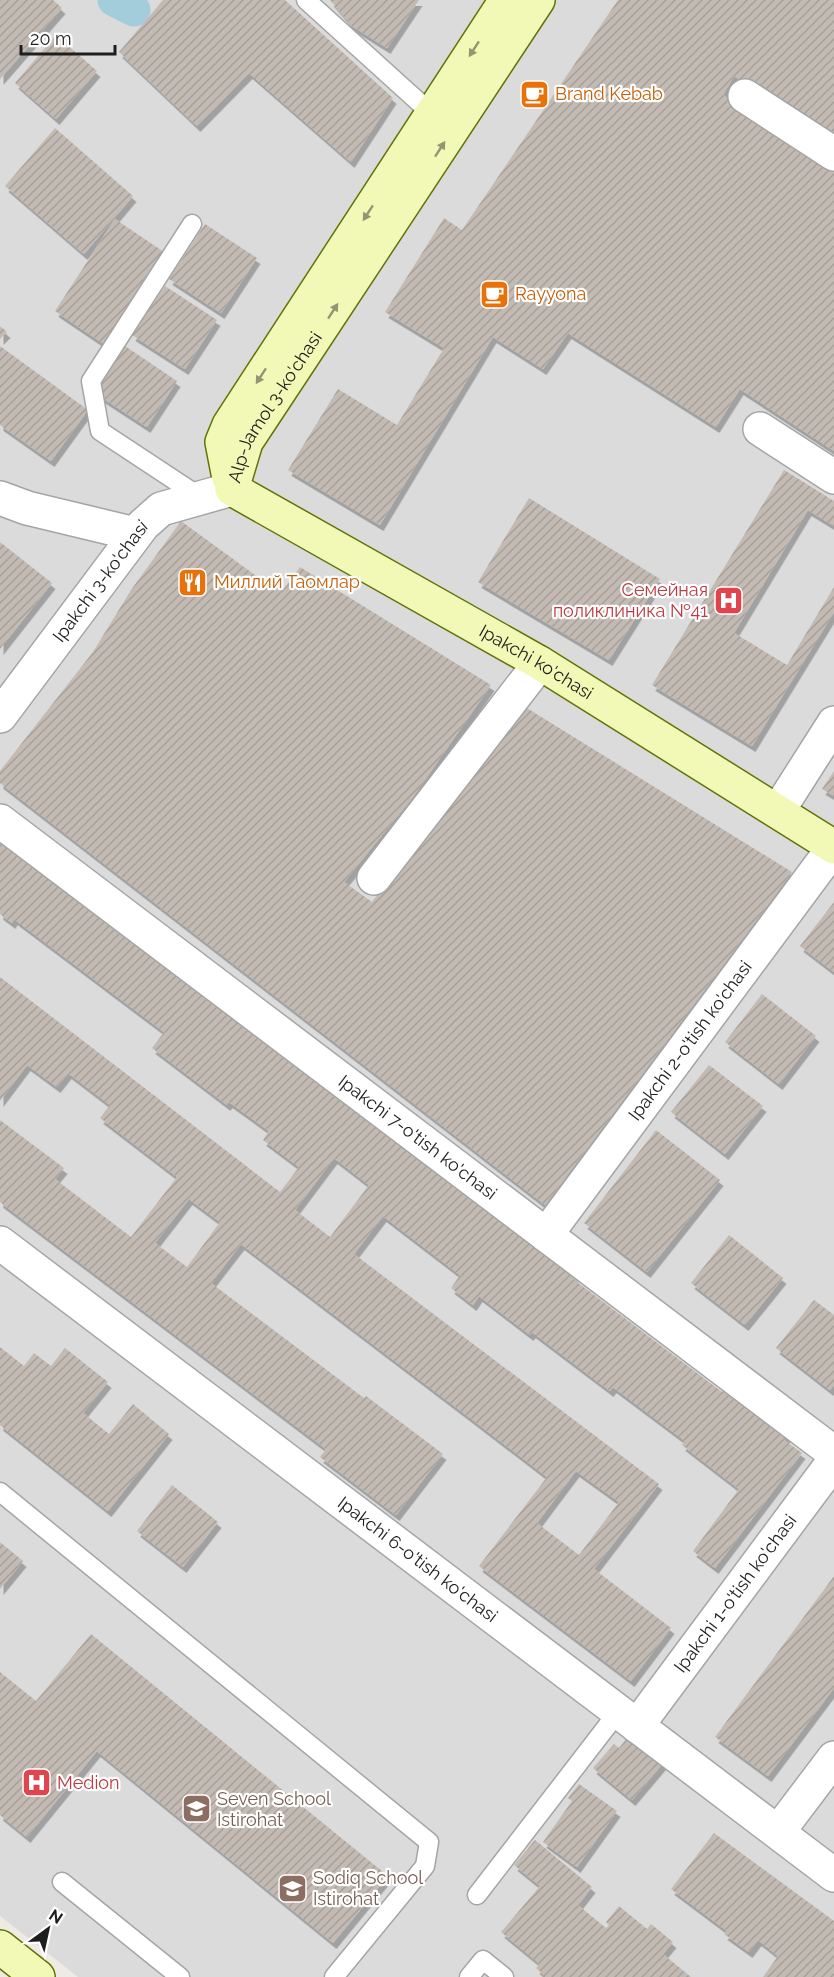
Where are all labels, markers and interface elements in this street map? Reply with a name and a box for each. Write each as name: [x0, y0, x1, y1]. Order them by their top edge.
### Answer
scale bar: [21, 18, 116, 56]
text: 20 m: [30, 28, 72, 49]
one-way arrow: [469, 41, 480, 57]
cafe icon: Brand Kebab: [518, 78, 550, 110]
place label: Brand Kebab: [555, 83, 663, 104]
one-way arrow: [434, 141, 446, 157]
one-way arrow: [362, 204, 373, 221]
cafe icon: Rayyona: [478, 278, 510, 310]
place label: Rayyona: [515, 283, 586, 304]
one-way arrow: [327, 303, 338, 320]
street label: Alp-Jamol 3-ko'chasi: [223, 328, 326, 485]
one-way arrow: [256, 368, 267, 384]
street label: Ipakchi 3-ko'chasi: [48, 515, 151, 646]
restaurant icon: Миллий Таомлар: [177, 566, 209, 598]
place label: Миллий Таомлар: [214, 571, 360, 592]
place label: Семейная поликлиника №41: [553, 579, 708, 621]
hospital icon: Семейная поликлиника №41: [713, 584, 745, 616]
street label: Ipakchi ko'chasi: [476, 620, 597, 704]
street label: Ipakchi 2-o'tish ko'chasi: [624, 956, 756, 1124]
street label: Ipakchi 7-o'tish ko'chasi: [335, 1070, 501, 1204]
street label: Ipakchi 6-o'tish ko'chasi: [334, 1492, 502, 1626]
street label: Ipakchi 1-o'tish ko'chasi: [669, 1510, 801, 1676]
hospital icon: Medion: [20, 1767, 52, 1799]
place label: Medion: [57, 1772, 120, 1793]
place label: Seven School Istirohat: [217, 1788, 331, 1830]
school or university icon: Seven School Istirohat: [180, 1793, 212, 1825]
place label: Sodiq School Istirohat: [313, 1867, 423, 1909]
school or university icon: Sodiq School Istirohat: [276, 1872, 308, 1904]
north arrow: [18, 1899, 78, 1959]
text: N: [46, 1906, 66, 1928]

